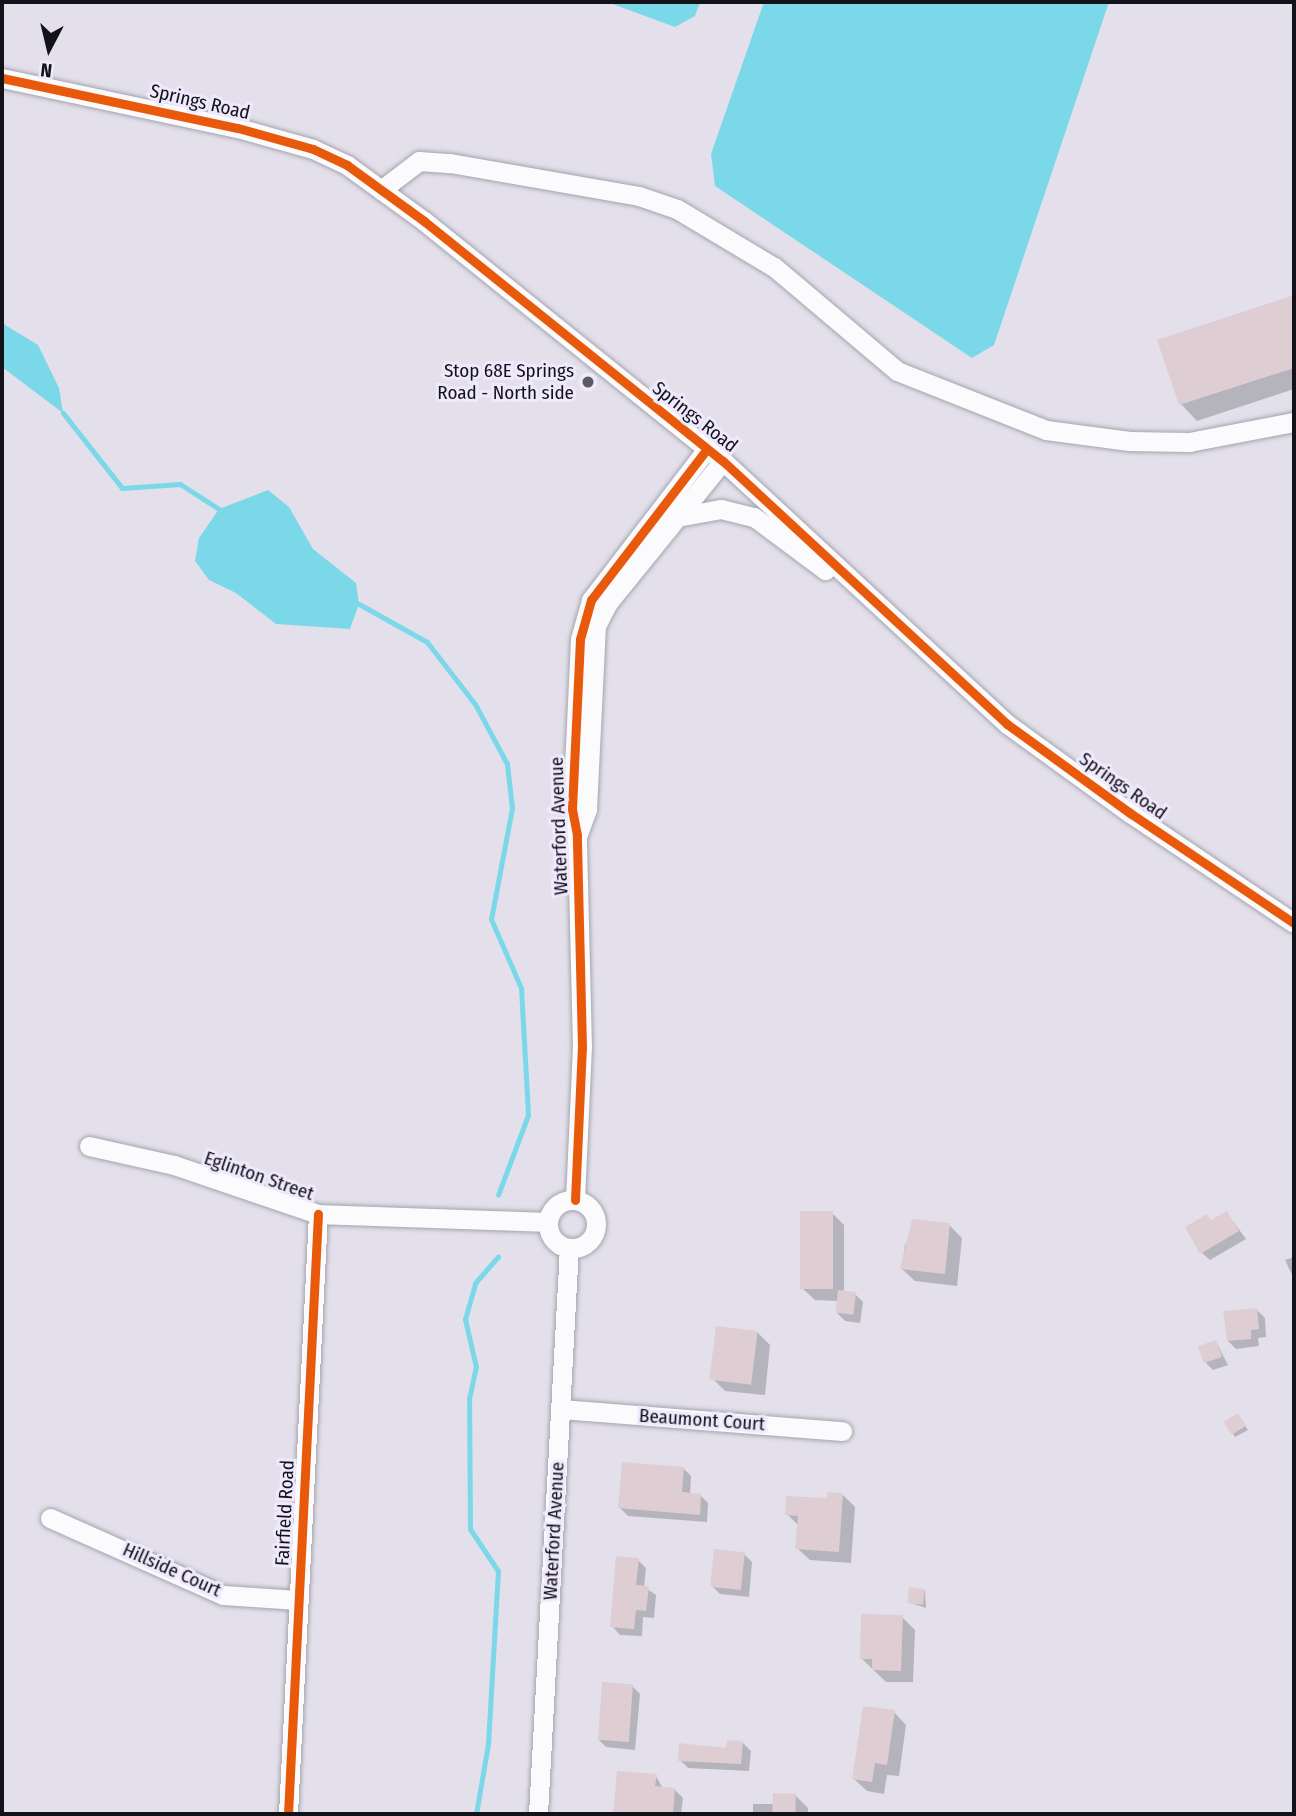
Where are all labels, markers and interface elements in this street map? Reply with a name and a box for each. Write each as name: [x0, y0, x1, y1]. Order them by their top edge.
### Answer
north arrow: [14, 14, 84, 84]
text: N: [39, 58, 53, 82]
street label: Springs Road: [148, 79, 252, 125]
place label: Stop 68E Springs Road - North side: [437, 360, 574, 404]
marker: Stop 68E Springs Road - North side: [580, 374, 596, 390]
street label: Springs Road: [648, 377, 742, 457]
street label: Springs Road: [1075, 747, 1171, 825]
street label: Waterford Avenue: [545, 756, 573, 896]
street label: Eglinton Street: [201, 1147, 317, 1205]
street label: Beaumont Court: [638, 1404, 766, 1436]
street label: Fairfield Road: [271, 1459, 299, 1567]
street label: Waterford Avenue: [539, 1461, 569, 1601]
street label: Hillside Court: [119, 1538, 225, 1602]

